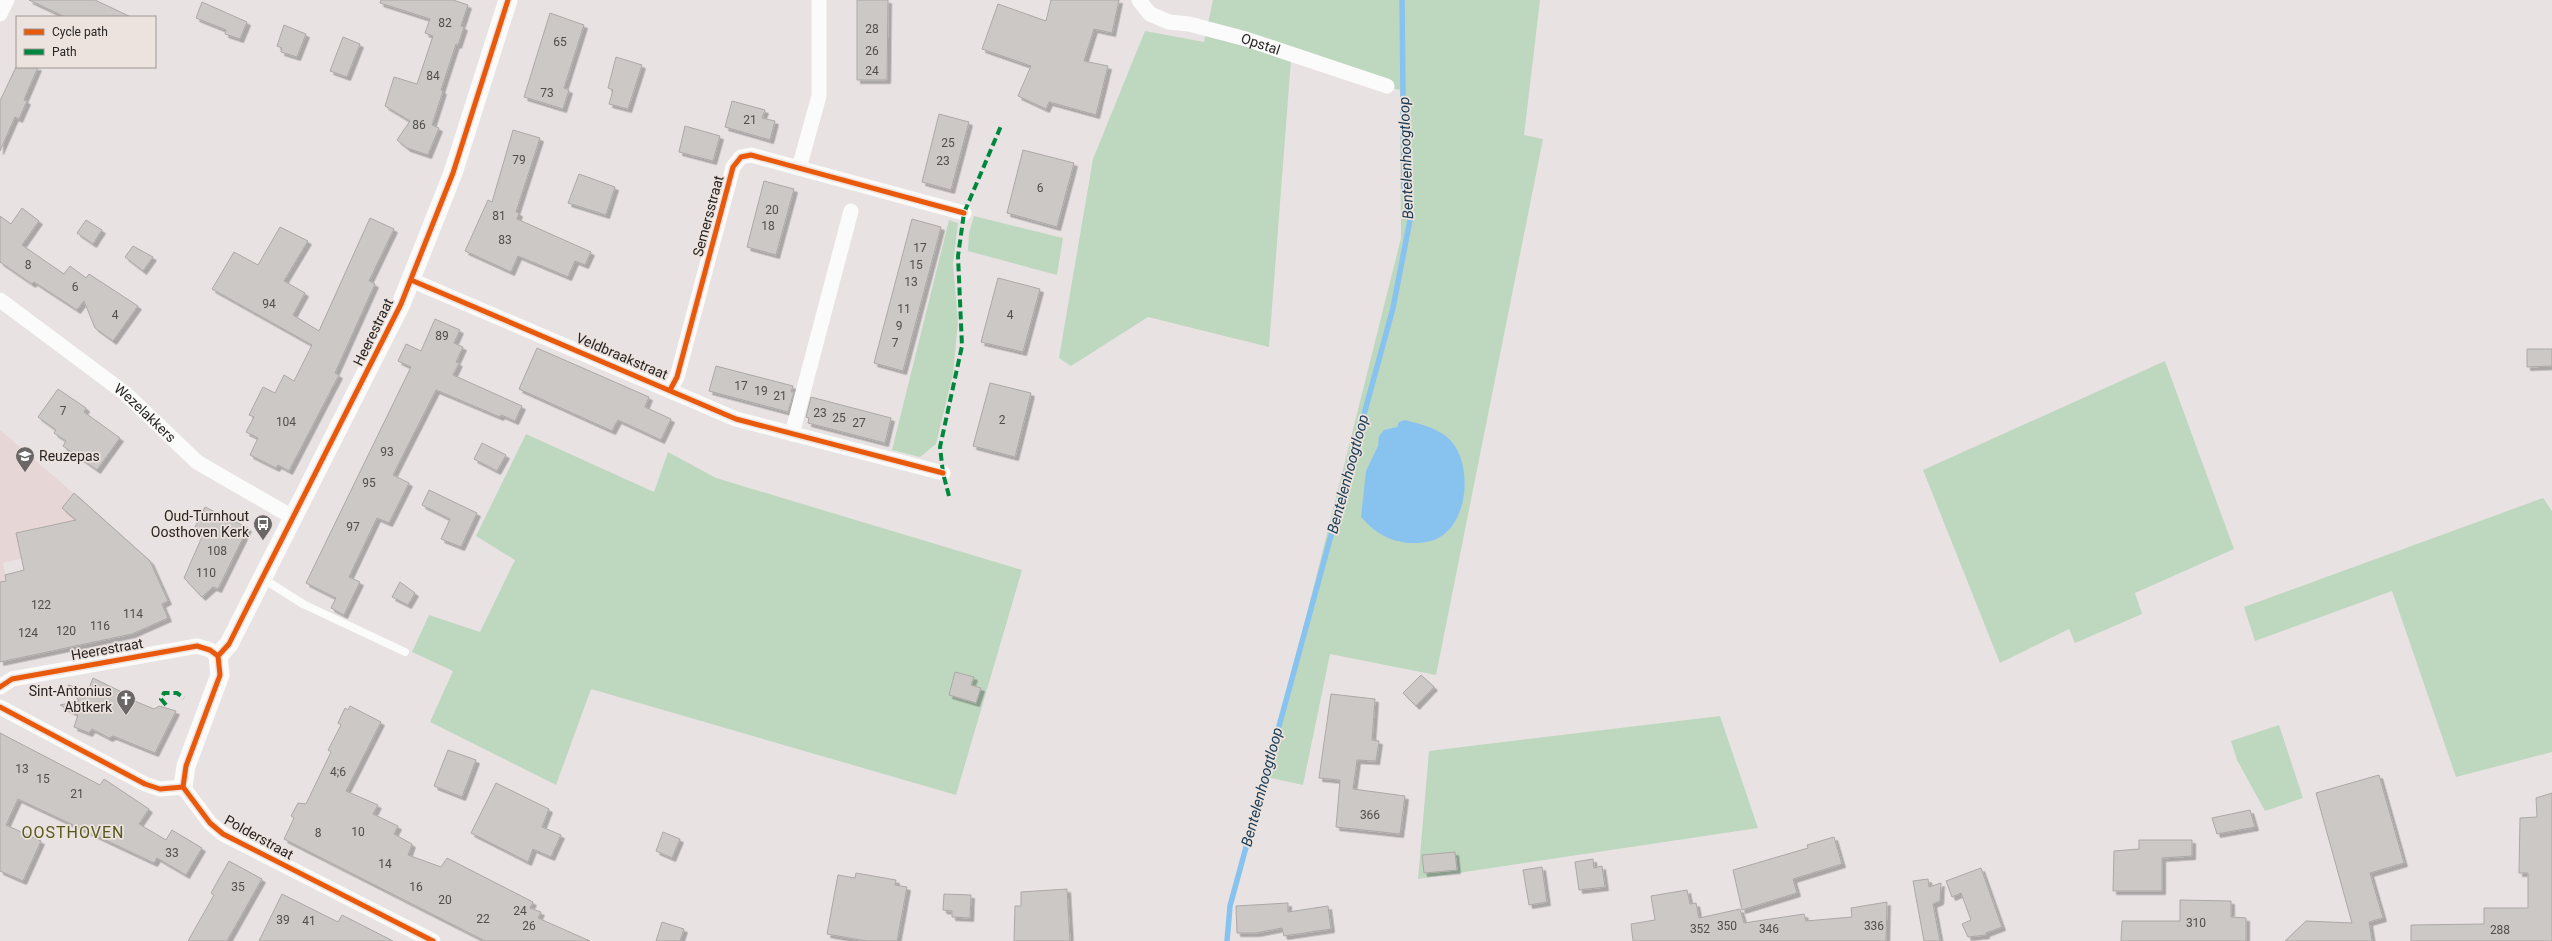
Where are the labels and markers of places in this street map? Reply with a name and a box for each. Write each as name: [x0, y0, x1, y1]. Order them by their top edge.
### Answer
school or university icon: Reuzepas: [14, 445, 36, 473]
place label: Reuzepas: [39, 448, 100, 464]
place label: Oud-Turnhout Oosthoven Kerk: [151, 508, 250, 540]
bus stop icon: Oud-Turnhout Oosthoven Kerk: [252, 513, 274, 541]
place label: Sint-Antonius Abtkerk: [29, 683, 113, 715]
church icon: Sint-Antonius Abtkerk: [115, 688, 137, 716]

